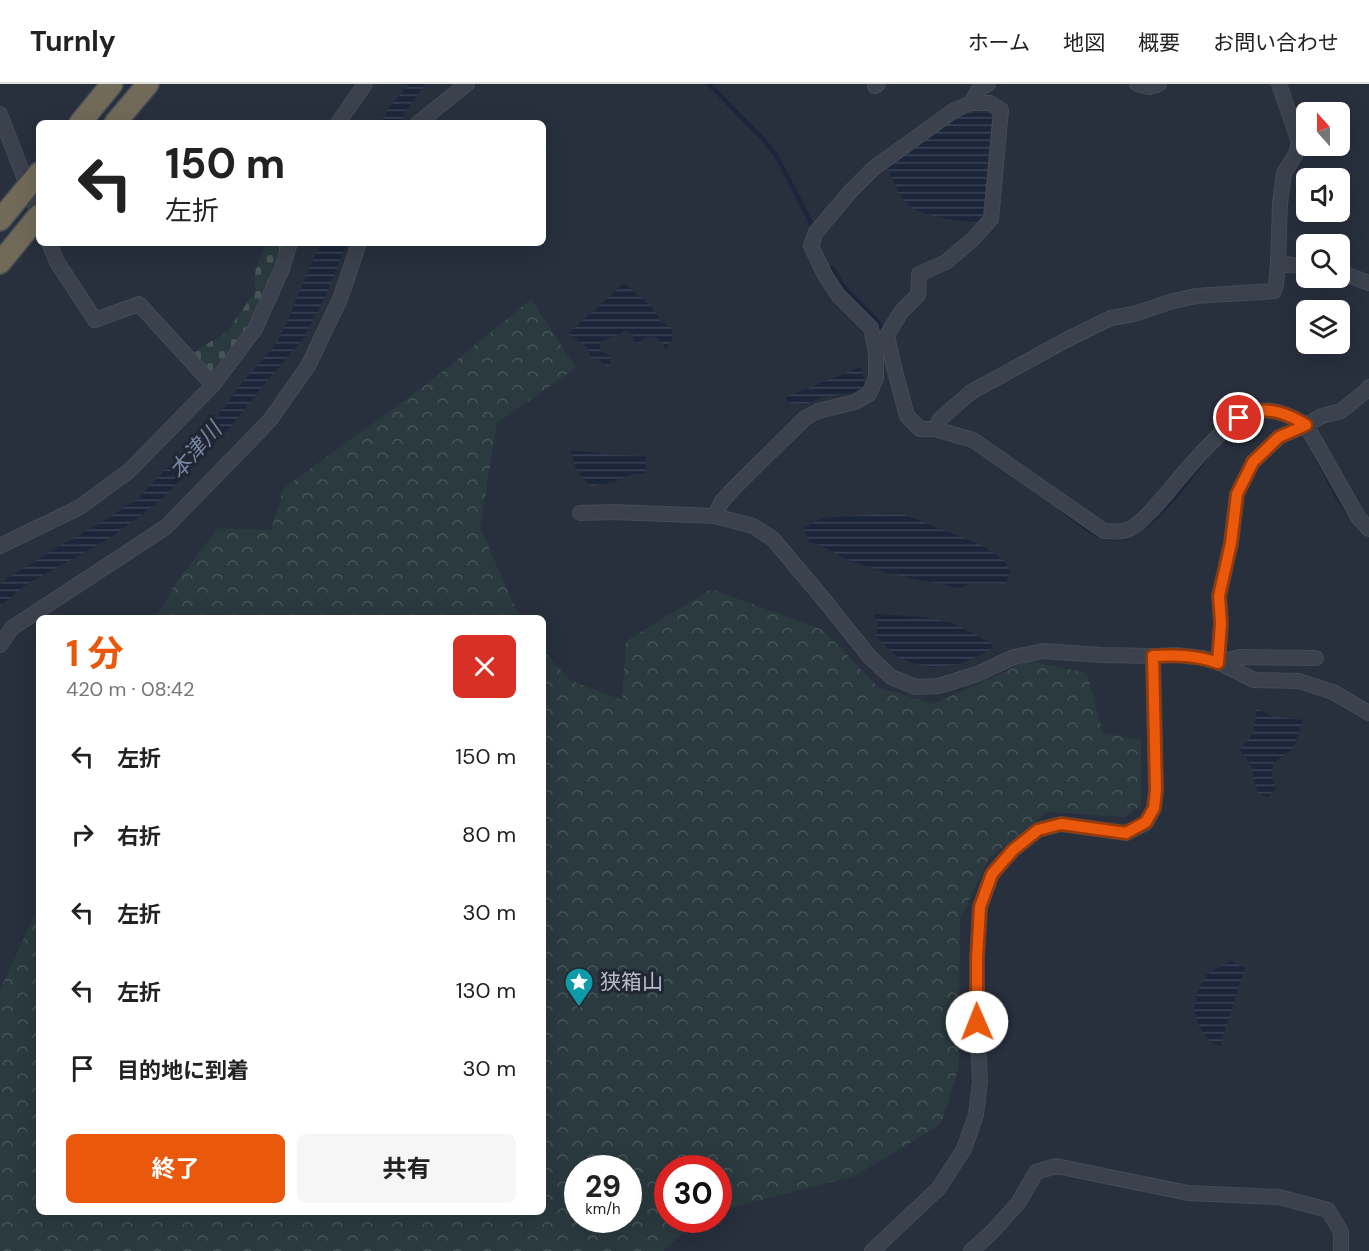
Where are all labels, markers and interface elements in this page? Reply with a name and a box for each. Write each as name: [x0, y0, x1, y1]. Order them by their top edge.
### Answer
text: Turnly: [30, 23, 116, 60]
text: ホーム: [968, 29, 1030, 57]
text: 地図: [1063, 29, 1105, 57]
text: 概要: [1138, 29, 1180, 57]
text: お問い合わせ: [1213, 29, 1339, 57]
north arrow: [1296, 102, 1350, 156]
map controls: [1296, 102, 1350, 354]
text: 150 m: [165, 136, 285, 191]
icon: left: [66, 144, 144, 222]
button: sound: [1296, 168, 1350, 222]
text: 左折: [165, 193, 219, 228]
button: search: [1296, 234, 1350, 288]
button: layers: [1296, 300, 1350, 354]
pin: [1213, 392, 1264, 443]
icon: arrive: [1222, 401, 1255, 434]
water label: 本津川: [163, 414, 229, 485]
text: 1 分: [66, 630, 124, 677]
button: close: [453, 635, 516, 698]
text: 420 m · 08:42: [66, 676, 194, 702]
icon: left: [66, 740, 99, 773]
text: 150 m: [455, 742, 516, 771]
text: 左折: [117, 744, 161, 773]
icon: right: [66, 818, 99, 851]
text: 80 m: [462, 820, 516, 849]
text: 右折: [117, 822, 161, 851]
icon: left: [66, 896, 99, 929]
text: 30 m: [462, 898, 516, 927]
text: 左折: [117, 900, 161, 929]
place icon: 狭箱山: [563, 966, 595, 1008]
place label: 狭箱山: [600, 968, 663, 996]
icon: left: [66, 974, 99, 1007]
text: 130 m: [456, 976, 516, 1005]
text: 左折: [117, 978, 161, 1007]
position arrow: [945, 990, 1009, 1054]
icon: arrive: [66, 1052, 99, 1085]
text: 30 m: [462, 1054, 516, 1083]
text: 目的地に到着: [117, 1056, 249, 1085]
button: 終了: [66, 1134, 285, 1203]
button: 共有: [297, 1134, 516, 1203]
speed limit sign: 30: [654, 1155, 732, 1233]
text: 29: [585, 1167, 621, 1206]
text: km/h: [585, 1199, 621, 1219]

